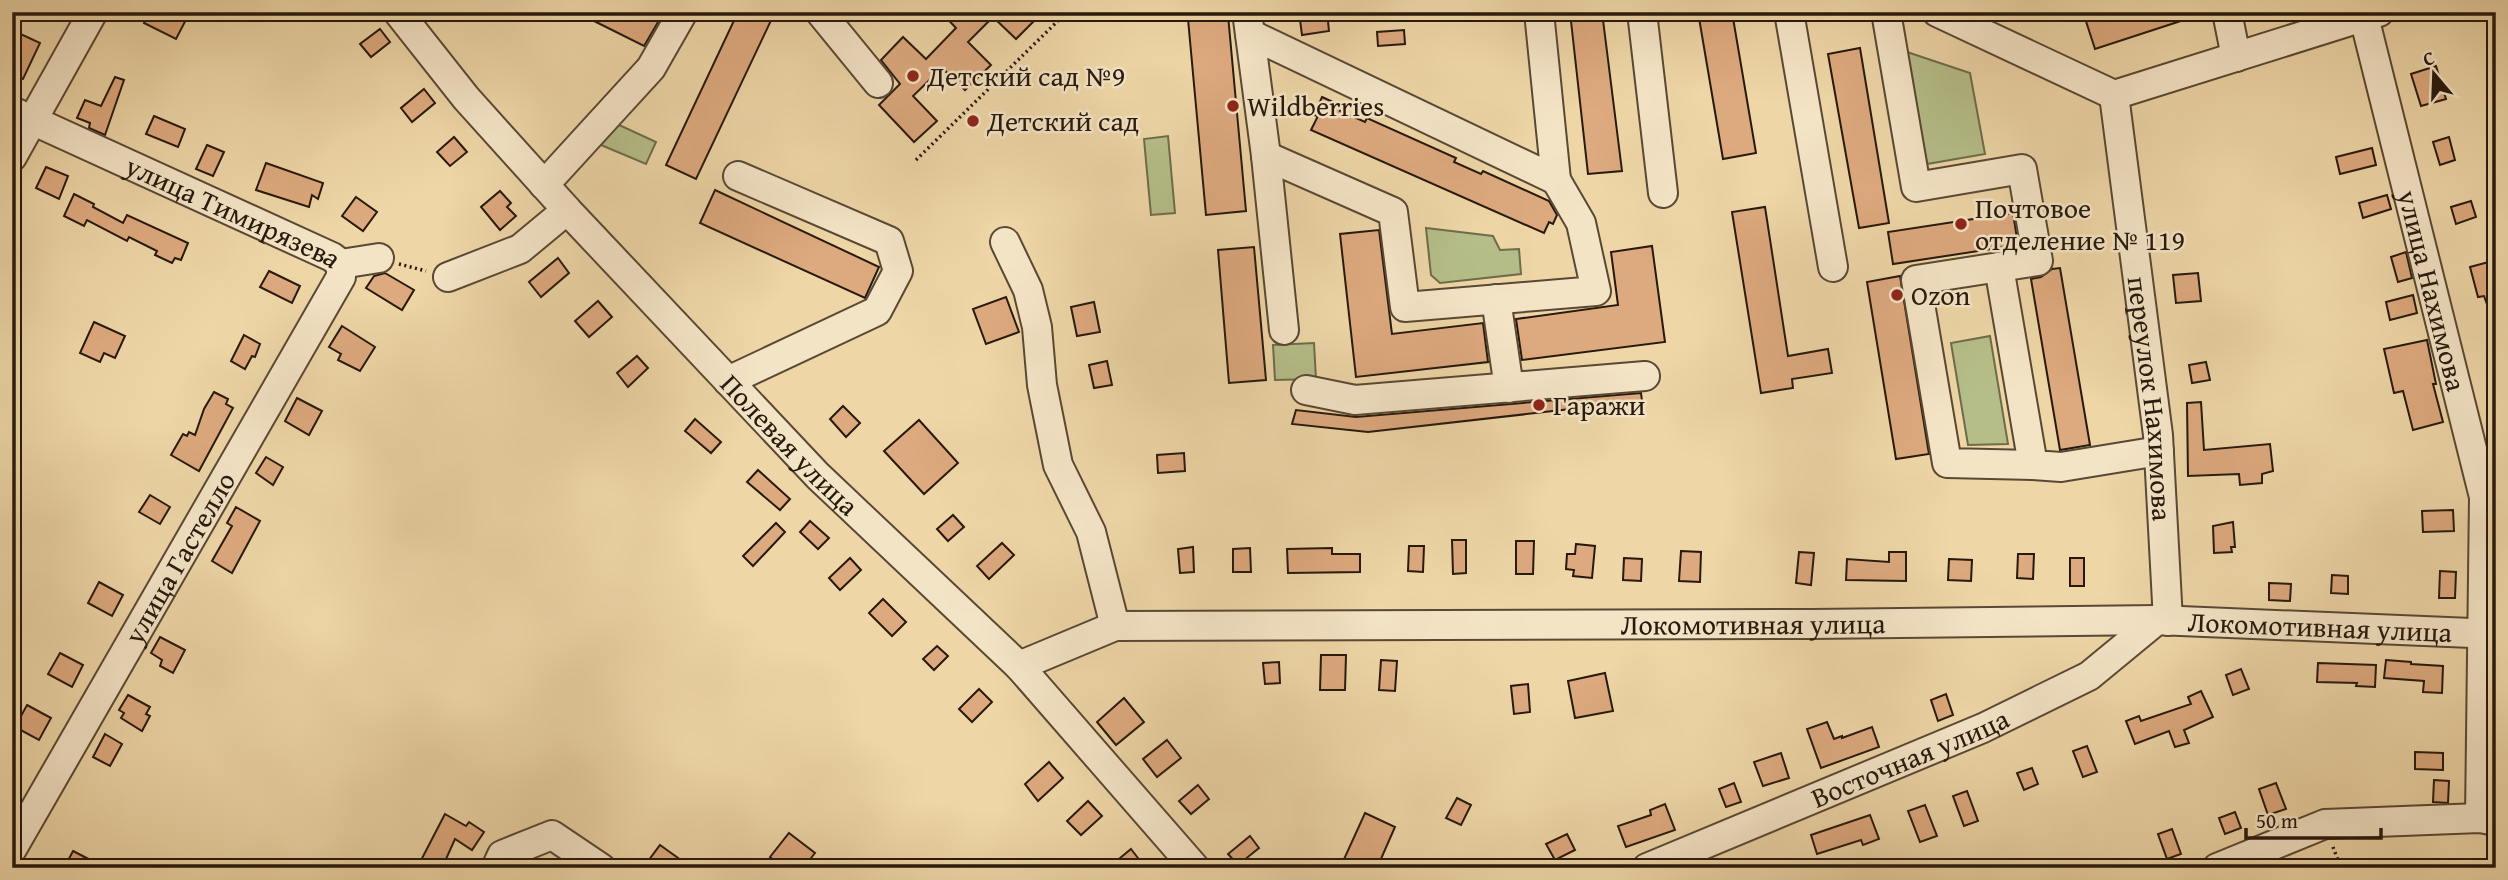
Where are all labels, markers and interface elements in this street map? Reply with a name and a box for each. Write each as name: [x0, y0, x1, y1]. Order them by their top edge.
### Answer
north arrow: [2400, 38, 2470, 108]
text: С: [2419, 43, 2438, 73]
place label: Детский сад №9: [926, 55, 1125, 96]
marker: Детский сад №9: [905, 68, 921, 84]
place label: Wildberries: [1247, 85, 1384, 126]
marker: Wildberries: [1225, 98, 1241, 114]
place label: Детский сад: [986, 100, 1139, 141]
marker: Детский сад: [965, 113, 981, 129]
street label: улица Тимирязева: [118, 144, 351, 278]
street label: улица Нахимова: [2388, 185, 2478, 396]
place label: Почтовое отделение № 119: [1975, 187, 2185, 260]
marker: Почтовое отделение № 119: [1953, 216, 1969, 232]
place label: Ozon: [1911, 274, 1971, 315]
street label: переулок Нахимова: [2118, 274, 2184, 523]
marker: Ozon: [1889, 287, 1905, 303]
street label: Полевая улица: [711, 364, 869, 525]
place label: Гаражи: [1553, 384, 1646, 425]
marker: Гаражи: [1531, 397, 1547, 413]
street label: улица Гастелло: [113, 464, 245, 652]
street label: Локомотивная улица: [2187, 600, 2454, 652]
street label: Локомотивная улица: [1621, 602, 1886, 645]
street label: Восточная улица: [1805, 697, 2016, 817]
scale bar: [2246, 796, 2380, 840]
text: 50 m: [2256, 805, 2298, 836]

